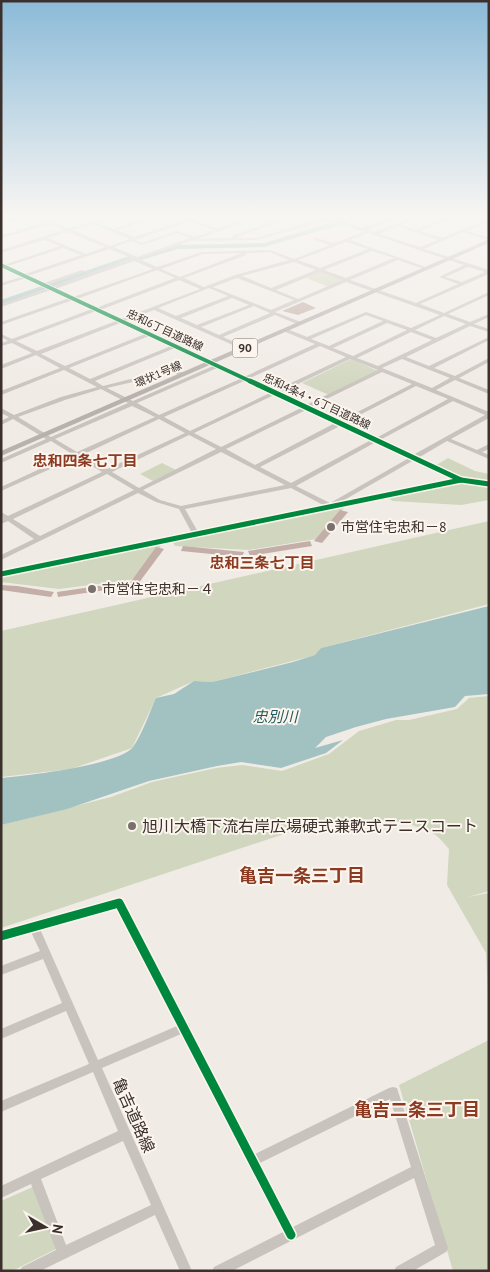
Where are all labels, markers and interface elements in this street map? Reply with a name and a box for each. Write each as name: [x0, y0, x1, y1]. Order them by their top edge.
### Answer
street label: 忠和6丁目道路線: [124, 306, 206, 354]
road number: 90: [232, 338, 258, 358]
street label: 環状1号線: [132, 358, 184, 390]
street label: 忠和4条4・6丁目道路線: [261, 370, 373, 432]
district label: 忠和四条七丁目: [32, 451, 138, 470]
place label: 市営住宅忠和－8: [341, 518, 447, 536]
marker: 市営住宅忠和－8: [325, 521, 337, 533]
district label: 忠和三条七丁目: [209, 553, 315, 572]
place label: 市営住宅忠和－４: [102, 580, 214, 598]
marker: 市営住宅忠和－４: [86, 583, 98, 595]
water label: 忠別川: [252, 707, 299, 726]
place label: 旭川大橋下流右岸広場硬式兼軟式テニスコート: [142, 816, 478, 836]
marker: 旭川大橋下流右岸広場硬式兼軟式テニスコート: [126, 820, 138, 832]
district label: 亀吉一条三丁目: [239, 864, 365, 887]
street label: 亀吉道路線: [109, 1074, 159, 1156]
district label: 亀吉二条三丁目: [354, 1098, 480, 1121]
north arrow: [20, 1202, 70, 1252]
text: N: [48, 1223, 67, 1235]

